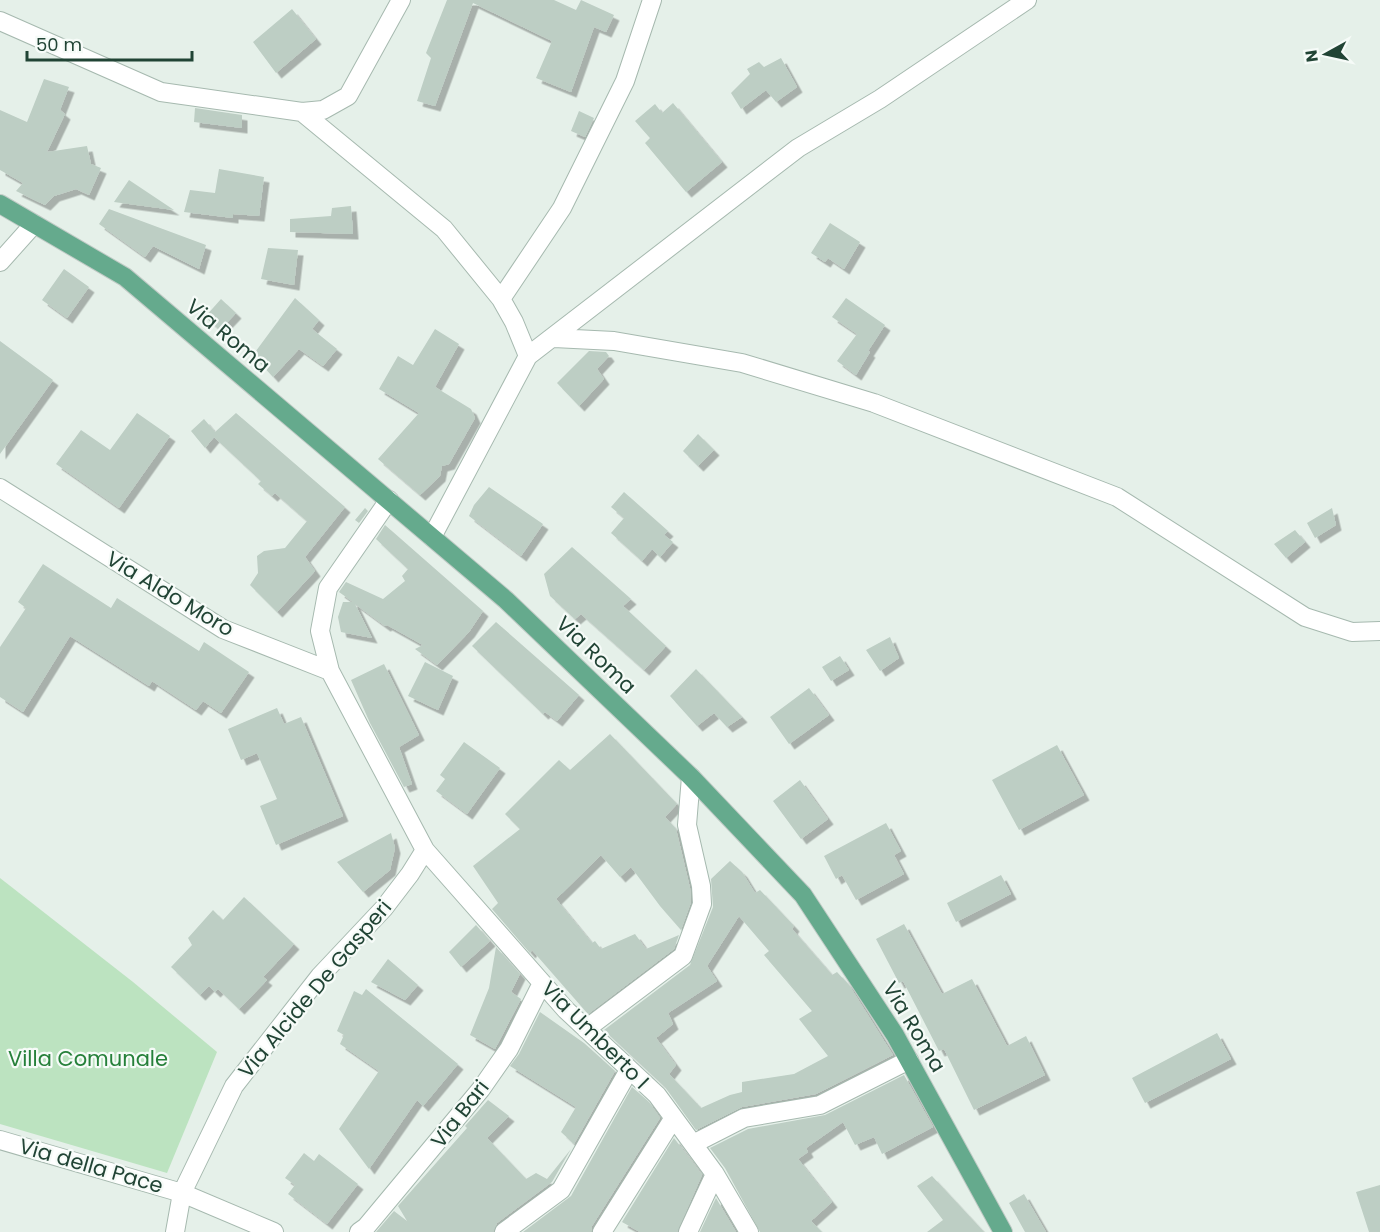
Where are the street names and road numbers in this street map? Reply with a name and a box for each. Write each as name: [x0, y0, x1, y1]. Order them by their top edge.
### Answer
street label: Via Roma: [180, 292, 276, 379]
street label: Via Aldo Moro: [101, 544, 240, 643]
street label: Via Roma: [550, 609, 643, 700]
street label: Via Alcide De Gasperi: [231, 893, 398, 1084]
street label: Via Umberto I: [535, 974, 656, 1095]
street label: Via Roma: [876, 976, 953, 1078]
street label: Via Bari: [424, 1074, 495, 1154]
street label: Via della Pace: [16, 1131, 167, 1200]

